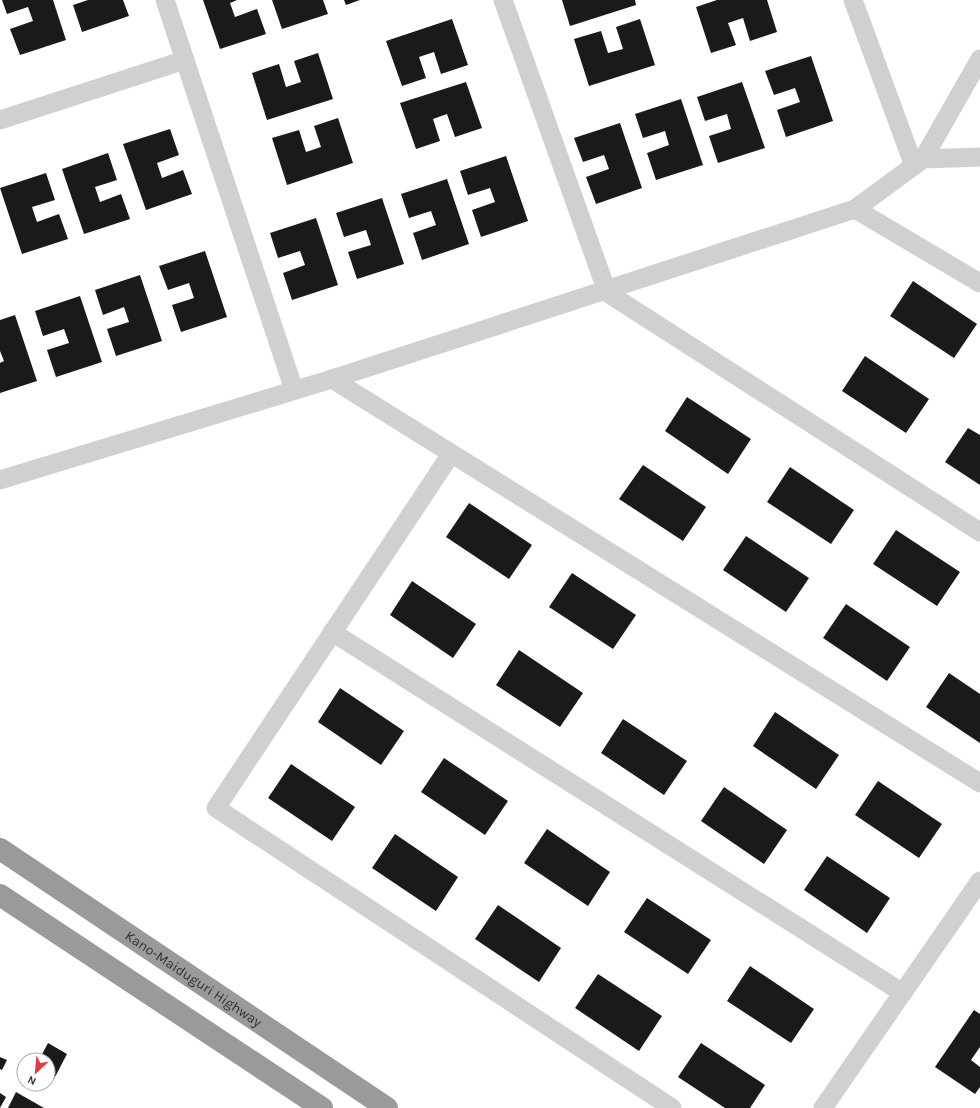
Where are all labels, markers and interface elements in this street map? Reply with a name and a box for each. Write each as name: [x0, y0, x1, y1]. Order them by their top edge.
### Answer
street label: Kano-Maiduguri Highway: [122, 927, 265, 1031]
north arrow: [16, 1052, 56, 1092]
text: N: [25, 1073, 38, 1088]

